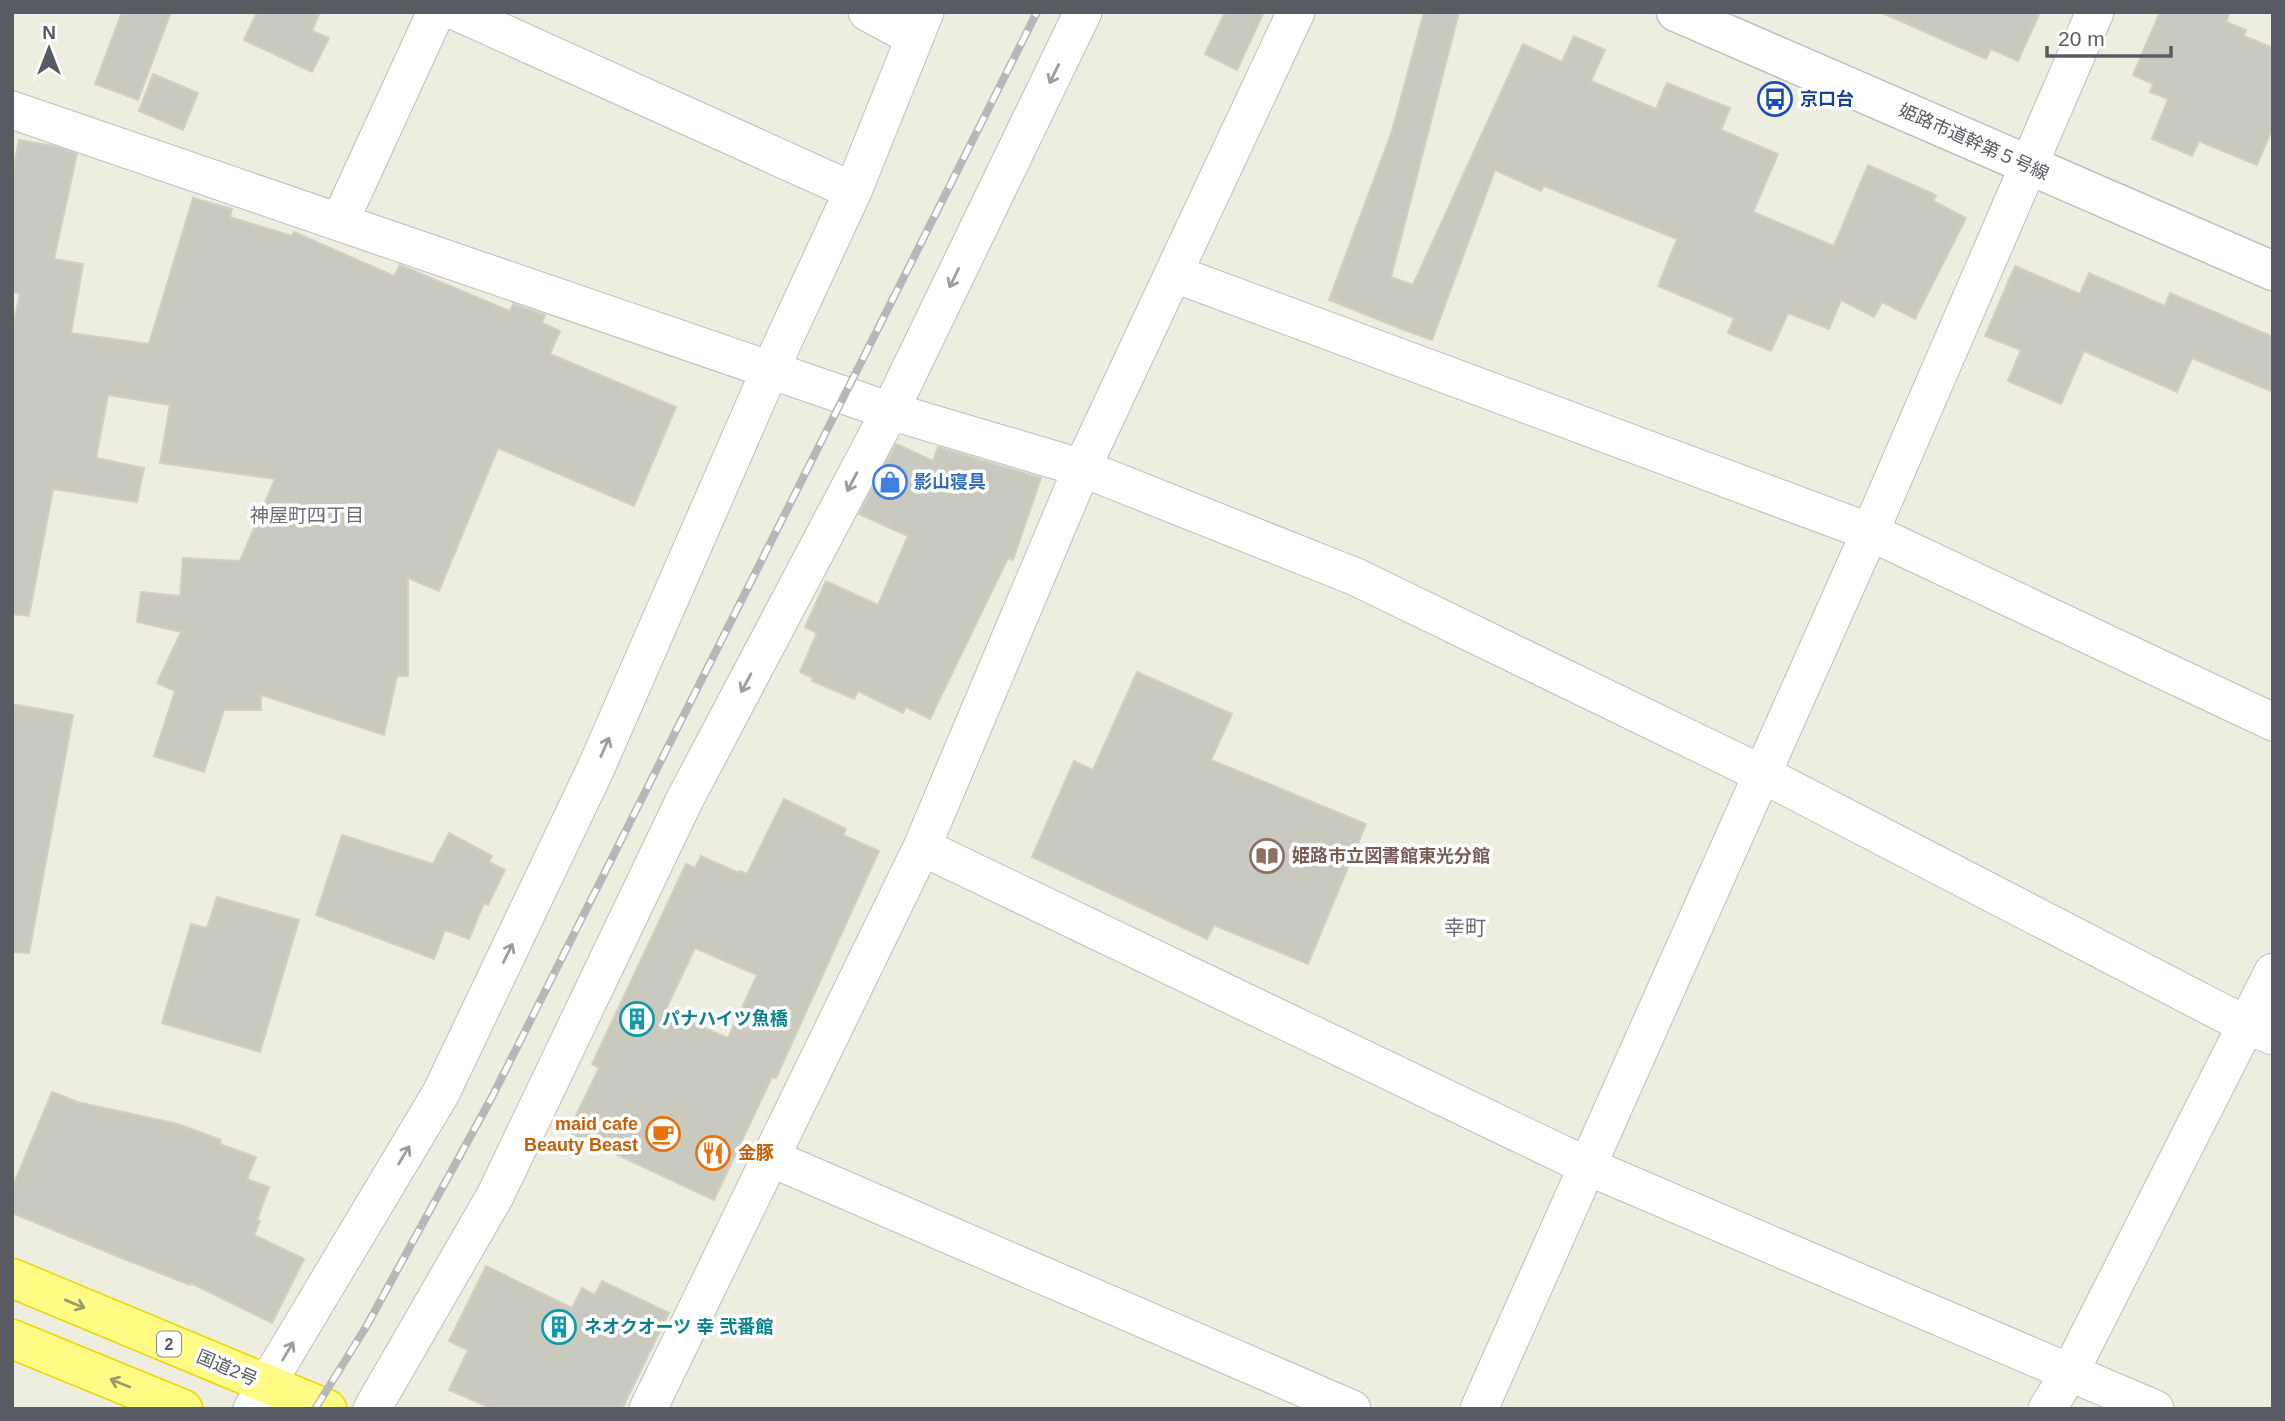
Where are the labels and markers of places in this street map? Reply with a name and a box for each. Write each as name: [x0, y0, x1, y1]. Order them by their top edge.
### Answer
bus stop icon: 京口台: [1756, 80, 1794, 118]
place label: 京口台: [1800, 89, 1854, 109]
shop icon: 影山寝具: [871, 463, 909, 501]
place label: 影山寝具: [914, 472, 986, 492]
library icon: 姫路市立図書館東光分館: [1248, 837, 1286, 875]
place label: 姫路市立図書館東光分館: [1292, 846, 1490, 866]
building icon: パナハイツ魚橋: [618, 1000, 656, 1038]
place label: パナハイツ魚橋: [662, 1008, 788, 1029]
place label: maid cafe Beauty Beast: [524, 1114, 638, 1155]
cafe icon: maid cafe Beauty Beast: [644, 1115, 682, 1153]
restaurant icon: 金豚: [694, 1134, 732, 1172]
place label: 金豚: [738, 1143, 774, 1163]
building icon: ネオクオーツ 幸 弐番館: [540, 1308, 578, 1346]
place label: ネオクオーツ 幸 弐番館: [584, 1317, 773, 1337]

